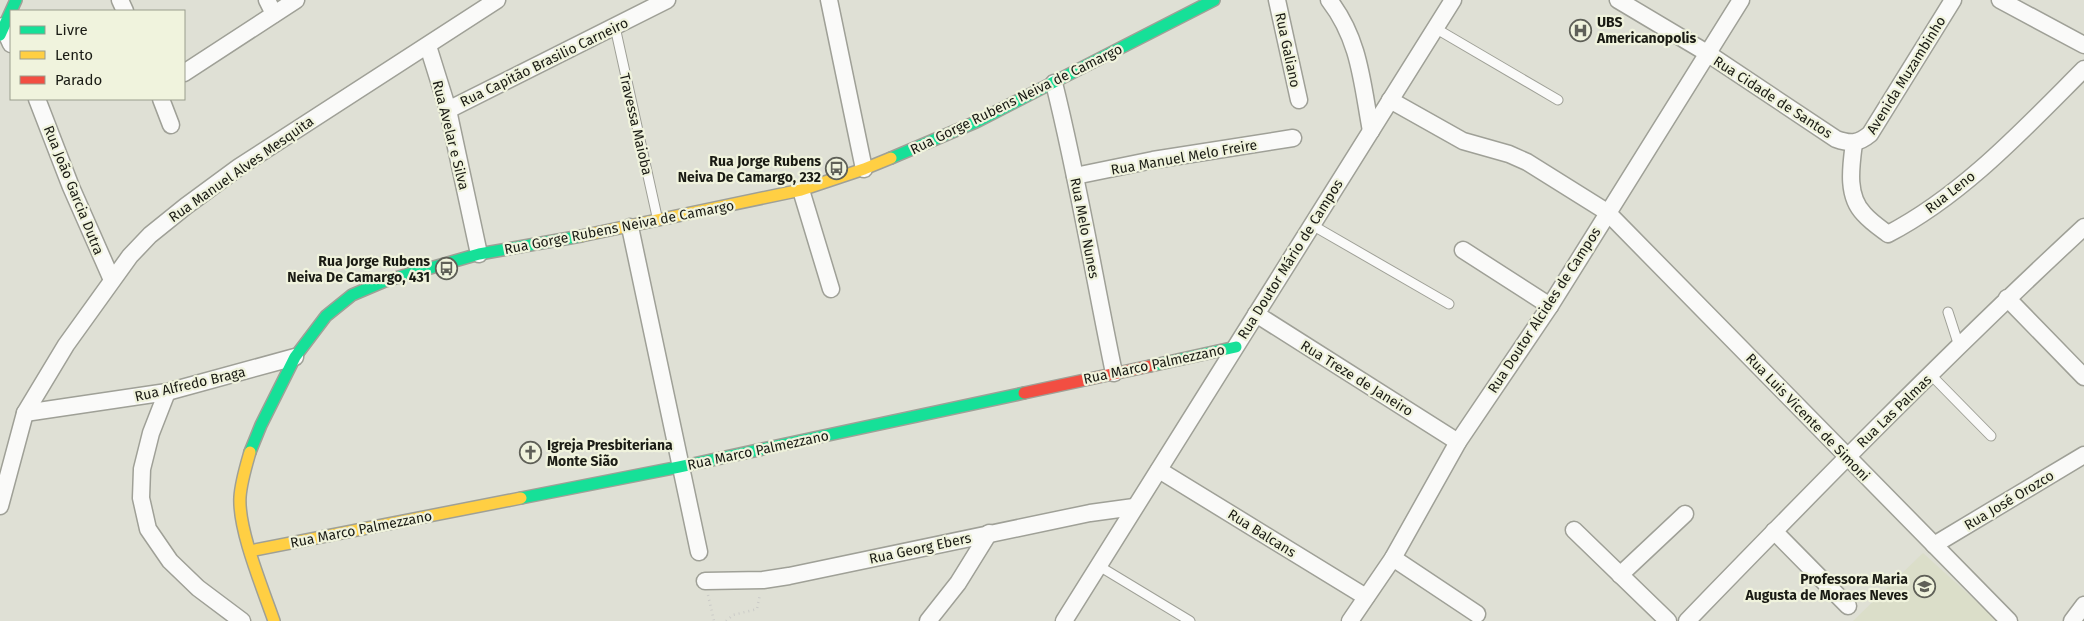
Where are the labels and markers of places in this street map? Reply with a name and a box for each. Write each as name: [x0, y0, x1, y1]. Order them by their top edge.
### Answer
place label: UBS Americanopolis: [1596, 14, 1697, 47]
hospital icon: UBS Americanopolis: [1569, 18, 1593, 42]
place label: Rua Jorge Rubens Neiva De Camargo, 232: [678, 153, 821, 186]
bus stop icon: Rua Jorge Rubens Neiva De Camargo, 232: [825, 157, 849, 181]
place label: Rua Jorge Rubens Neiva De Camargo, 431: [287, 253, 430, 286]
bus stop icon: Rua Jorge Rubens Neiva De Camargo, 431: [434, 257, 458, 281]
place label: Igreja Presbiteriana Monte Sião: [547, 437, 673, 470]
church icon: Igreja Presbiteriana Monte Sião: [519, 441, 543, 465]
place label: Professora Maria Augusta de Moraes Neves: [1744, 571, 1908, 604]
school or university icon: Professora Maria Augusta de Moraes Neves: [1912, 575, 1936, 599]

